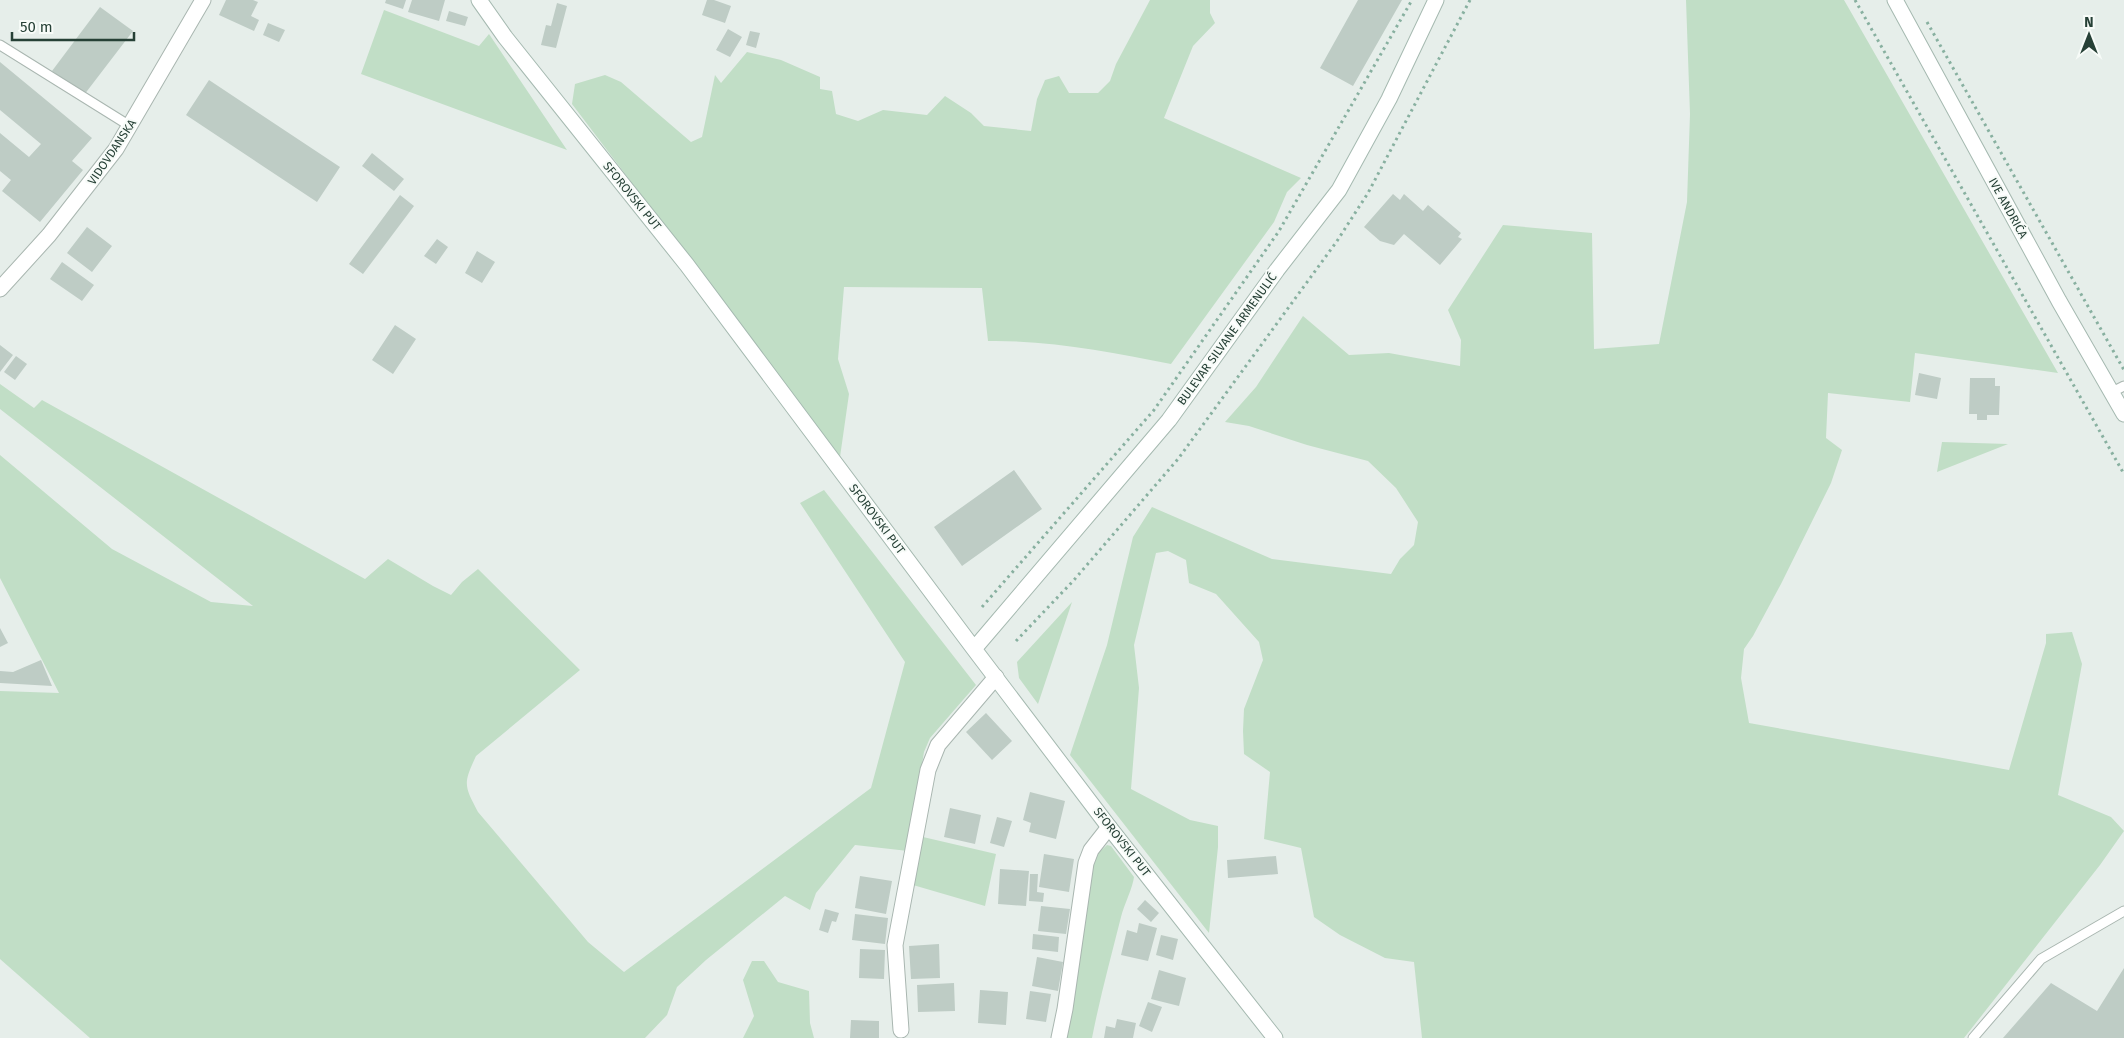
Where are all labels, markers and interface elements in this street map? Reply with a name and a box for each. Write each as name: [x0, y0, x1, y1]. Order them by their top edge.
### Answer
scale bar: [12, 10, 135, 42]
north arrow: [2064, 10, 2114, 60]
text: N: [2084, 14, 2094, 31]
text: 50 m: [20, 18, 53, 36]
street label: VIDOVDANSKA: [85, 116, 139, 187]
street label: SFOROVSKI PUT: [600, 159, 664, 234]
street label: IVE ANDRIĆA: [1986, 175, 2031, 241]
street label: BULEVAR SILVANE ARMENULIĆ: [1173, 269, 1280, 408]
street label: SFOROVSKI PUT: [846, 481, 908, 557]
street label: SFOROVSKI PUT: [1091, 805, 1154, 880]

